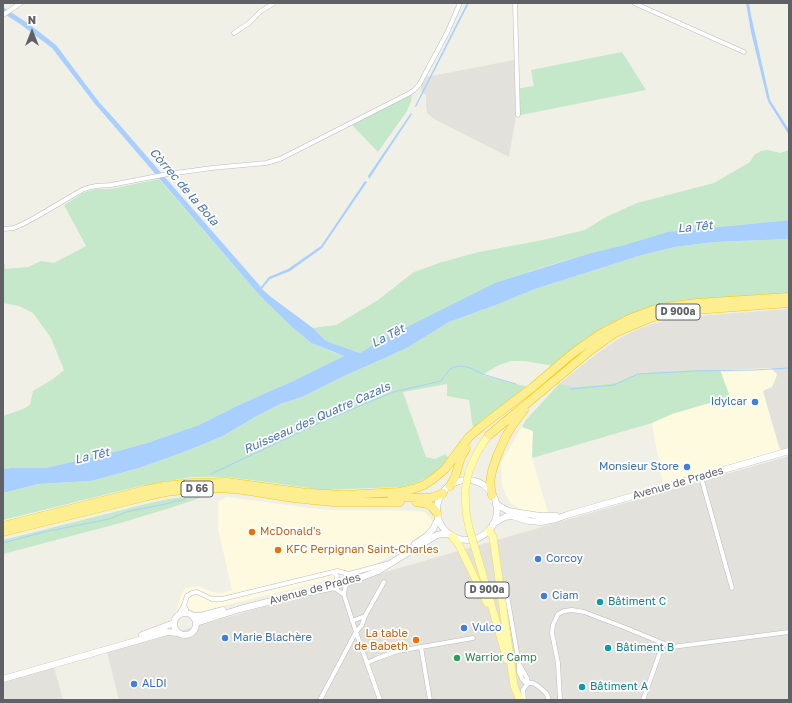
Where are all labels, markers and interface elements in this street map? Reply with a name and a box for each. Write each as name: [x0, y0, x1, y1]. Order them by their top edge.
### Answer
north arrow: [12, 12, 52, 52]
text: N: [28, 13, 36, 26]
water label: Còrrec de la Bola: [146, 145, 222, 229]
water label: La Têt: [677, 218, 713, 236]
road number: D 900a: [656, 304, 700, 320]
water label: La Têt: [369, 322, 407, 350]
water label: Ruisseau des Quatre Cazals: [241, 379, 393, 457]
place label: Idylcar: [711, 395, 747, 409]
marker: Idylcar: [750, 397, 760, 407]
water label: La Têt: [73, 445, 111, 467]
place label: Monsieur Store: [599, 460, 679, 474]
marker: Monsieur Store: [682, 462, 692, 472]
street label: Avenue de Prades: [631, 464, 725, 502]
road number: D 66: [181, 481, 213, 497]
place label: McDonald's: [260, 525, 321, 539]
marker: McDonald's: [247, 527, 257, 537]
place label: KFC Perpignan Saint-Charles: [286, 543, 439, 557]
marker: KFC Perpignan Saint-Charles: [273, 545, 283, 555]
place label: Corcoy: [546, 552, 583, 566]
marker: Corcoy: [533, 554, 543, 564]
street label: Avenue de Prades: [268, 570, 362, 608]
road number: D 900a: [465, 582, 509, 598]
place label: Ciam: [552, 589, 578, 603]
marker: Ciam: [539, 591, 549, 601]
place label: Bâtiment C: [608, 595, 666, 609]
marker: Bâtiment C: [595, 597, 605, 607]
place label: Vulco: [472, 621, 502, 635]
marker: Vulco: [459, 623, 469, 633]
place label: La table de Babeth: [354, 627, 408, 653]
place label: Marie Blachère: [233, 631, 312, 645]
marker: Marie Blachère: [220, 633, 230, 643]
marker: La table de Babeth: [411, 635, 421, 645]
place label: Bâtiment B: [616, 641, 674, 655]
marker: Bâtiment B: [603, 643, 613, 653]
place label: Warrior Camp: [465, 651, 537, 665]
marker: Warrior Camp: [452, 653, 462, 663]
place label: ALDI: [142, 677, 167, 691]
marker: ALDI: [129, 679, 139, 689]
place label: Bâtiment A: [590, 680, 648, 694]
marker: Bâtiment A: [577, 682, 587, 692]

